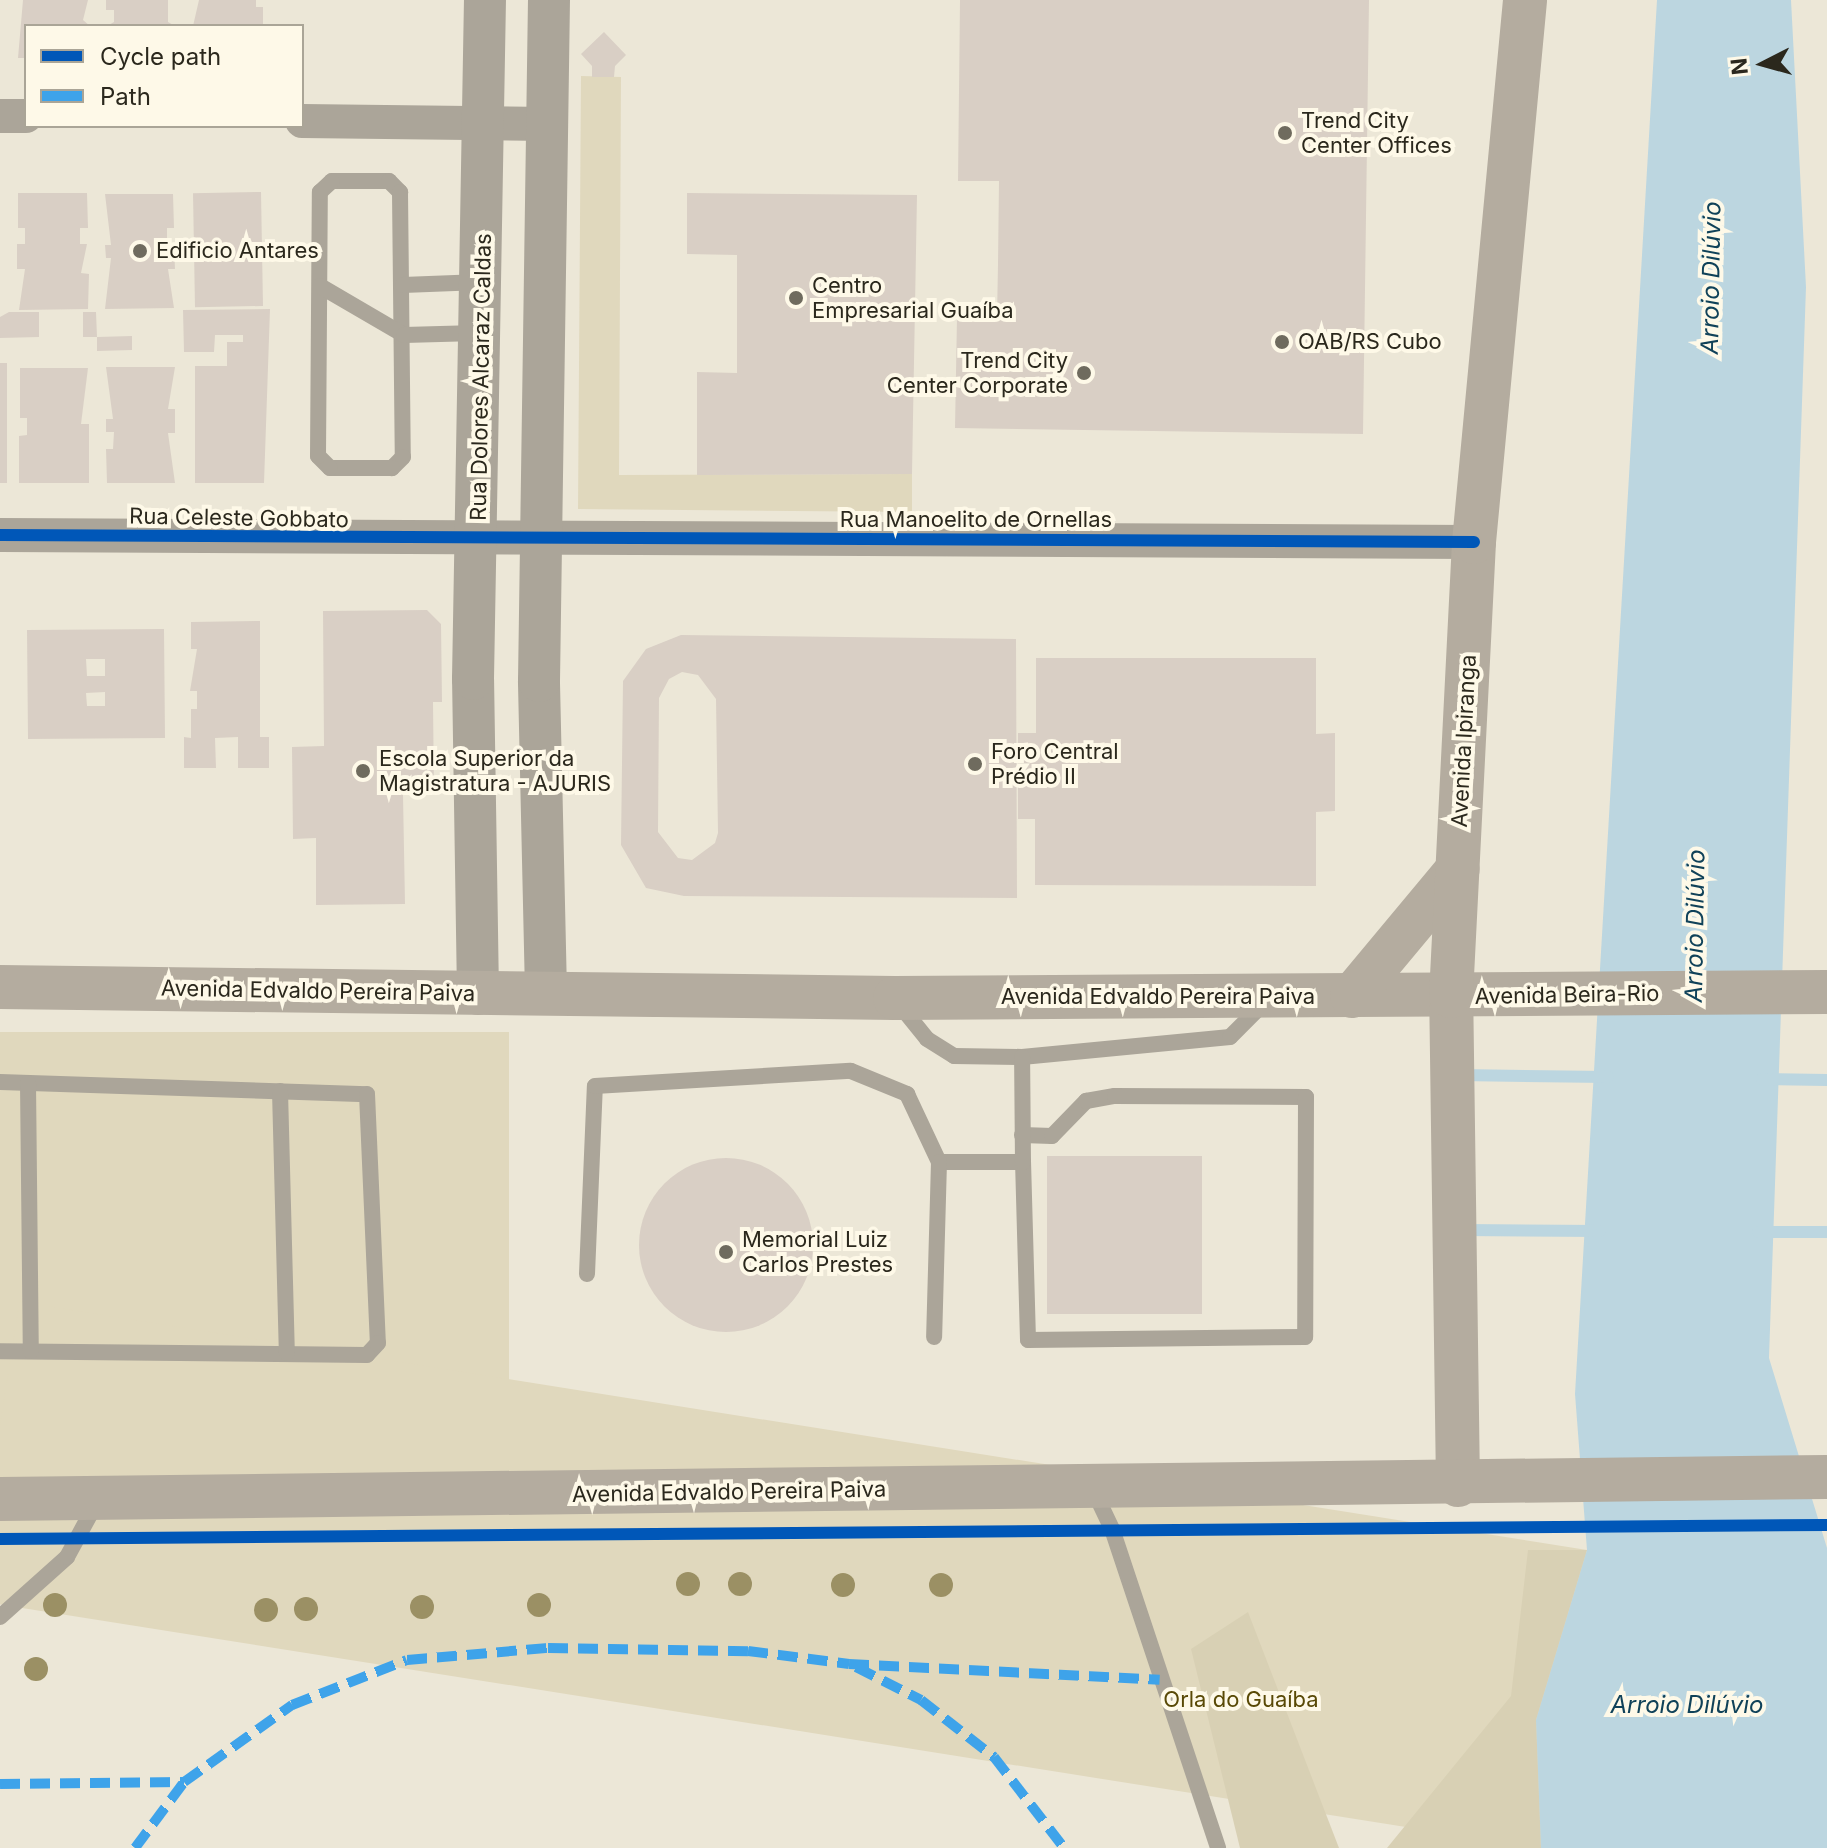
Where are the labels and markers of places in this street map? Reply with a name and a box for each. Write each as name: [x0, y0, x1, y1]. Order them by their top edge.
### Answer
place label: Trend City Center Offices: [1301, 107, 1452, 158]
marker: Trend City Center Offices: [1276, 124, 1294, 142]
place label: Edificio Antares: [156, 238, 319, 264]
marker: Edificio Antares: [131, 242, 149, 260]
place label: Centro Empresarial Guaíba: [812, 272, 1014, 324]
marker: Centro Empresarial Guaíba: [787, 289, 805, 307]
place label: OAB/RS Cubo: [1298, 329, 1442, 355]
marker: OAB/RS Cubo: [1273, 333, 1291, 351]
place label: Trend City Center Corporate: [887, 347, 1068, 398]
marker: Trend City Center Corporate: [1075, 364, 1093, 382]
place label: Foro Central Prédio II: [991, 738, 1119, 790]
place label: Escola Superior da Magistratura - AJURIS: [379, 745, 611, 796]
marker: Foro Central Prédio II: [966, 755, 984, 773]
marker: Escola Superior da Magistratura - AJURIS: [354, 762, 372, 780]
place label: Memorial Luiz Carlos Prestes: [742, 1226, 893, 1278]
marker: Memorial Luiz Carlos Prestes: [717, 1243, 735, 1261]

